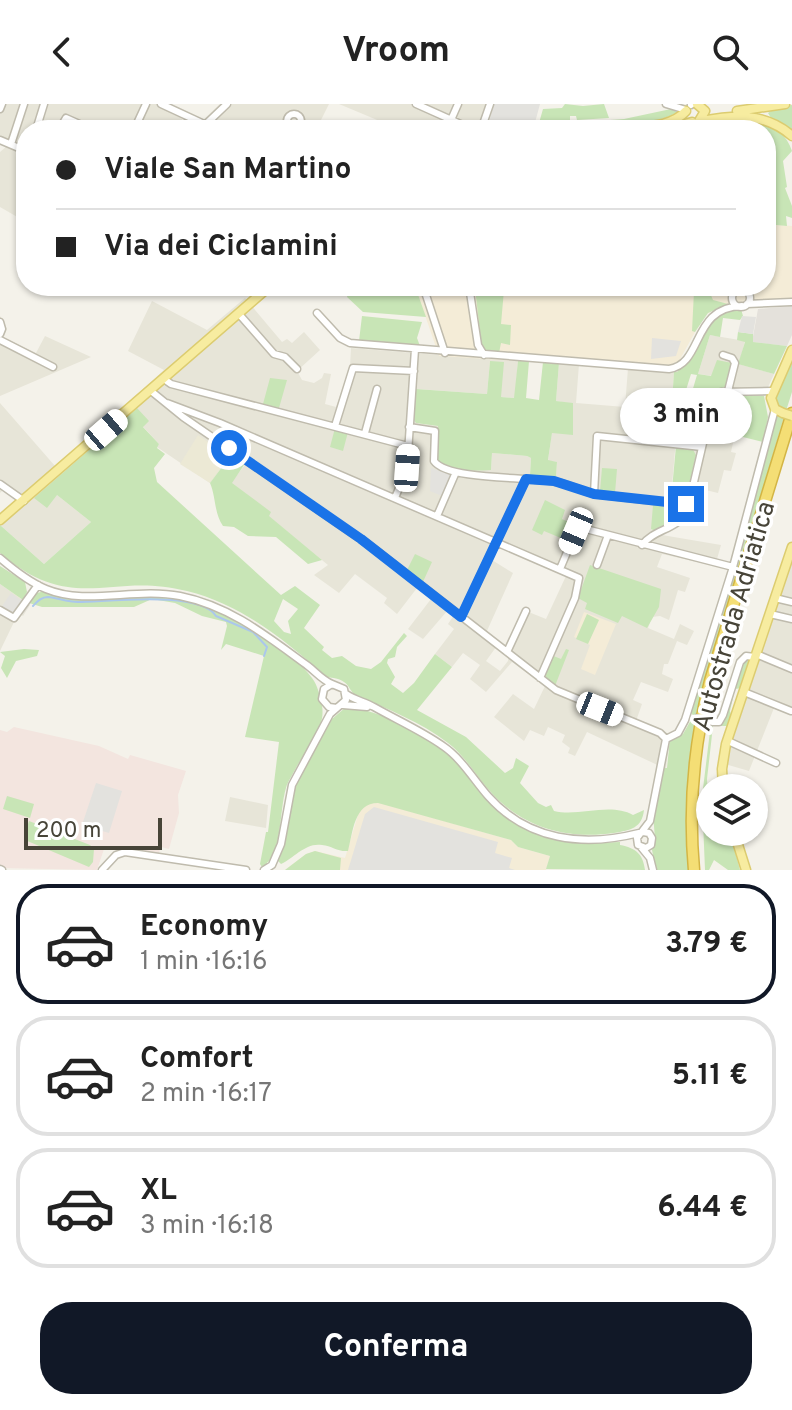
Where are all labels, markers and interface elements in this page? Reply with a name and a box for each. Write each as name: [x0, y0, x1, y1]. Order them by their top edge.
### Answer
text: Vroom: [342, 29, 450, 75]
icon: back: [40, 30, 84, 74]
icon: search: [708, 30, 752, 74]
text: Viale San Martino: [104, 152, 352, 189]
text: Via dei Ciclamini: [104, 229, 338, 266]
callout: 3 min: [620, 388, 752, 444]
text: 3 min: [652, 399, 720, 432]
car: [80, 405, 132, 455]
route start: [211, 430, 247, 466]
car: [393, 443, 421, 493]
route end: [668, 486, 704, 522]
street label: Autostrada Adriatica: [687, 498, 784, 736]
car: [556, 504, 596, 558]
car: [573, 689, 627, 729]
map controls: [696, 774, 768, 846]
button: layers: [696, 774, 768, 846]
scale bar: [24, 814, 162, 850]
text: 200 m: [36, 818, 101, 845]
icon: car: [44, 908, 116, 980]
text: Economy: [140, 909, 268, 946]
text: 3.79 €: [665, 926, 748, 963]
text: 1 min · 16:16: [140, 946, 268, 979]
icon: car: [44, 1040, 116, 1112]
text: Comfort: [140, 1041, 253, 1078]
text: 5.11 €: [672, 1058, 748, 1095]
text: 2 min · 16:17: [140, 1078, 272, 1111]
icon: car: [44, 1172, 116, 1244]
text: XL: [140, 1173, 177, 1210]
text: 6.44 €: [657, 1190, 748, 1227]
text: 3 min · 16:18: [140, 1210, 274, 1243]
button: Conferma: [40, 1302, 752, 1394]

